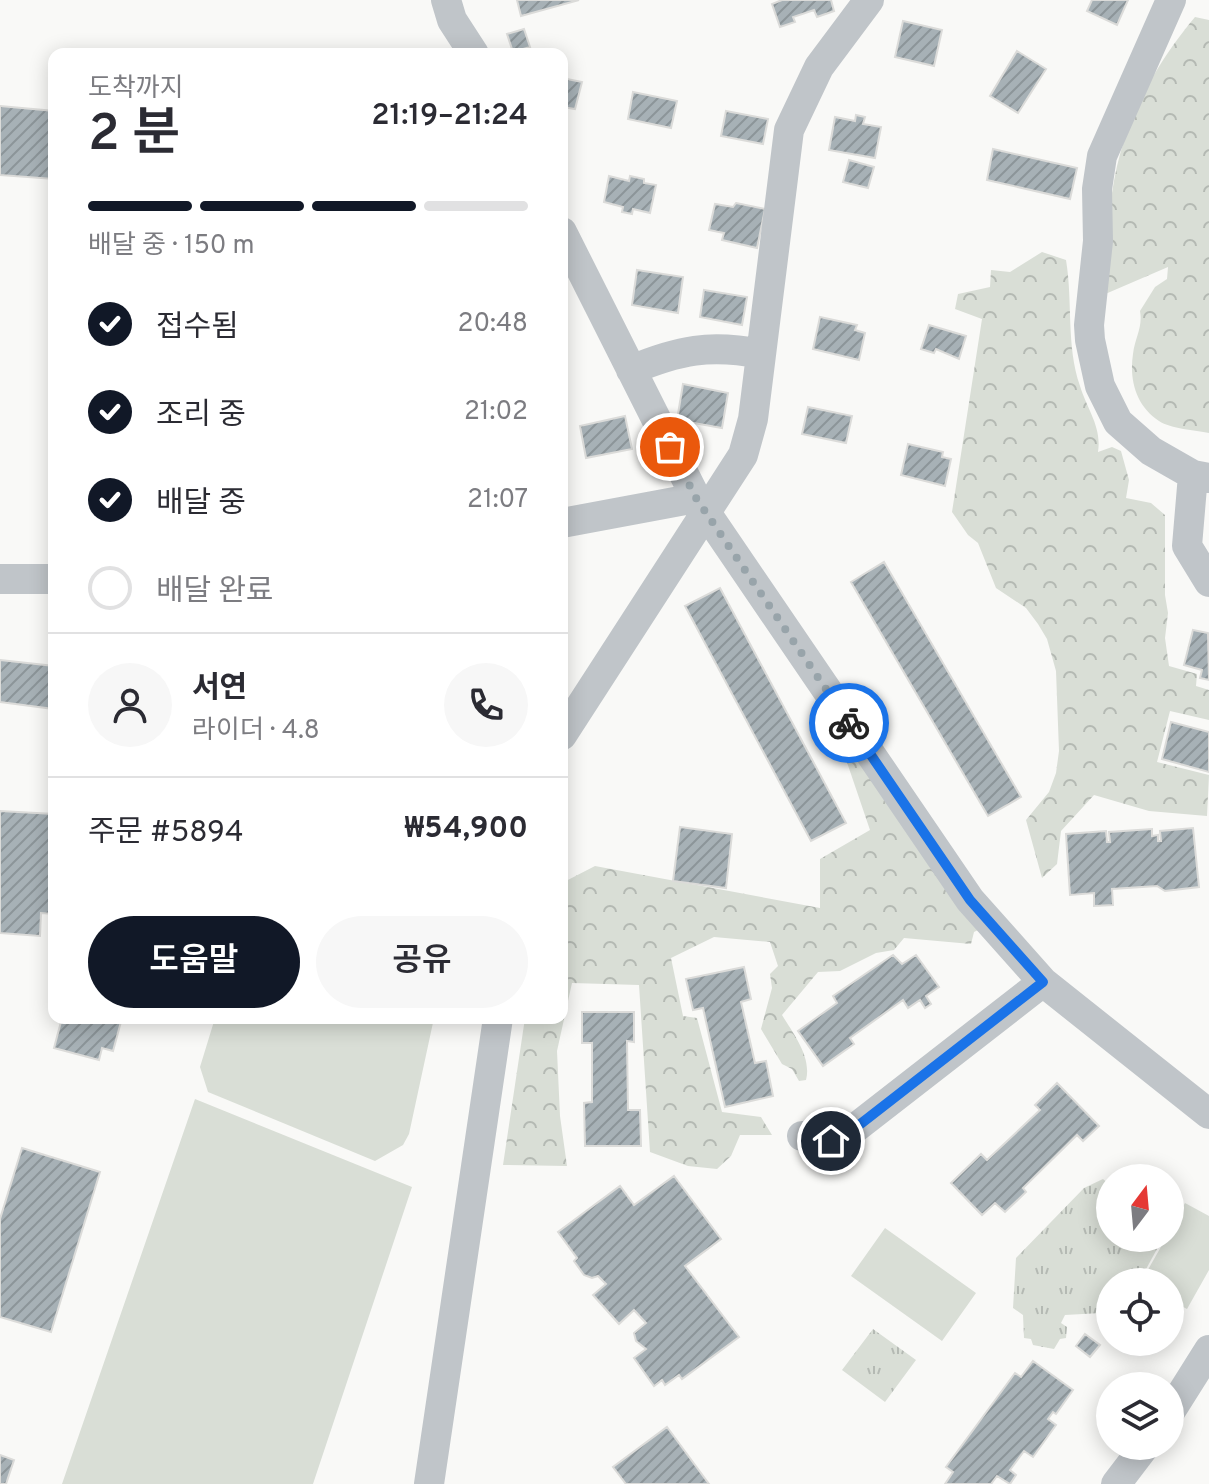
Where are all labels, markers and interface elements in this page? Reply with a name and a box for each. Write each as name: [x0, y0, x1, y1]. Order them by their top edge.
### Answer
text: 도착까지: [88, 73, 184, 106]
text: 21:19–21:24: [371, 98, 528, 135]
text: 2 분: [88, 103, 180, 169]
text: 배달 중 · 150 m: [88, 230, 255, 263]
icon: check: [88, 302, 132, 346]
text: 20:48: [458, 308, 528, 341]
text: 접수됨: [156, 310, 239, 347]
icon: check: [88, 390, 132, 434]
text: 21:02: [464, 396, 528, 429]
text: 조리 중: [156, 398, 246, 435]
pin: [636, 413, 704, 481]
icon: bag: [648, 425, 692, 469]
icon: check: [88, 478, 132, 522]
text: 21:07: [467, 484, 528, 517]
text: 배달 중: [156, 486, 246, 523]
text: 배달 완료: [156, 574, 273, 611]
button: person: [88, 663, 172, 747]
button: phone: [444, 663, 528, 747]
text: 서연: [192, 671, 247, 708]
courier: [809, 683, 889, 763]
icon: bike: [827, 701, 871, 745]
text: 라이더 · 4.8: [192, 715, 320, 748]
text: ₩54,900: [405, 811, 528, 848]
text: 주문 #5894: [88, 815, 244, 852]
button: 도움말: [88, 916, 300, 1008]
button: 공유: [316, 916, 528, 1008]
pin: [797, 1107, 865, 1175]
icon: home: [809, 1119, 853, 1163]
north arrow: [1096, 1164, 1184, 1252]
map controls: [1096, 1164, 1184, 1460]
button: locate: [1096, 1268, 1184, 1356]
button: layers: [1096, 1372, 1184, 1460]

